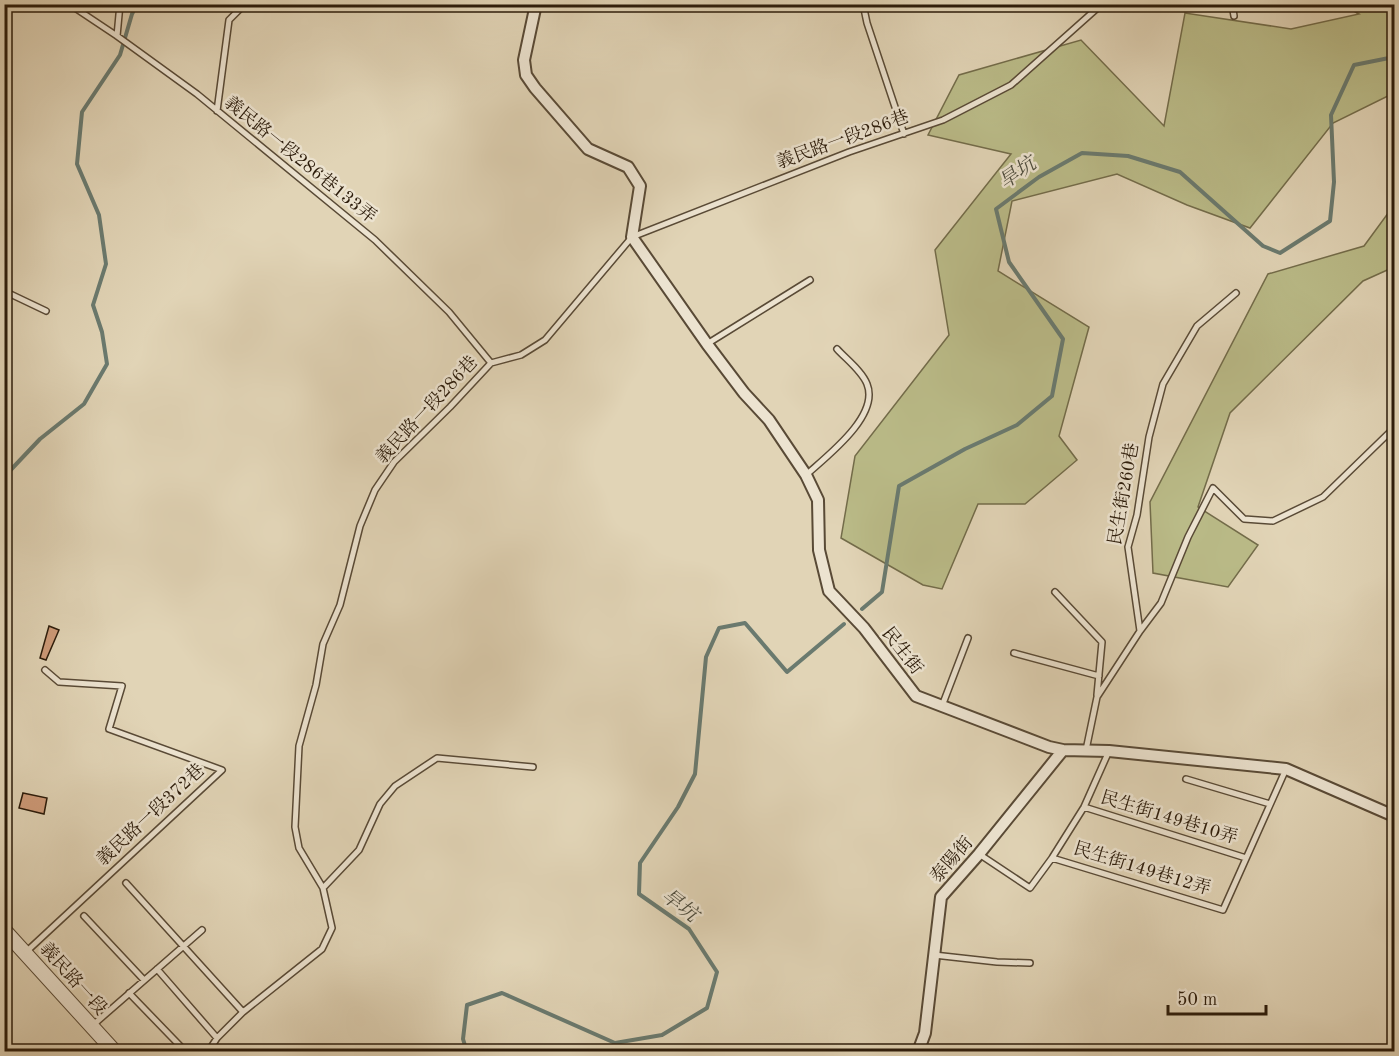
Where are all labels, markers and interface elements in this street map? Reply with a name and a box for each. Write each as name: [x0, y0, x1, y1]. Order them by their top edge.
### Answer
street label: 義民路一段286巷133弄: [221, 92, 380, 226]
street label: 義民路一段286巷: [774, 106, 912, 172]
water label: 旱坑: [995, 151, 1043, 194]
street label: 義民路一段286巷: [371, 352, 481, 467]
street label: 民生街260巷: [1104, 441, 1142, 546]
street label: 民生街: [878, 623, 927, 678]
street label: 義民路一段372巷: [93, 759, 208, 869]
street label: 民生街149巷10弄: [1098, 787, 1240, 847]
street label: 泰陽街: [926, 832, 977, 886]
street label: 民生街149巷12弄: [1071, 838, 1213, 898]
water label: 旱坑: [657, 884, 705, 928]
street label: 義民路一段: [36, 938, 111, 1018]
scale bar: [1168, 978, 1266, 1016]
text: 50 m: [1177, 991, 1217, 1009]

